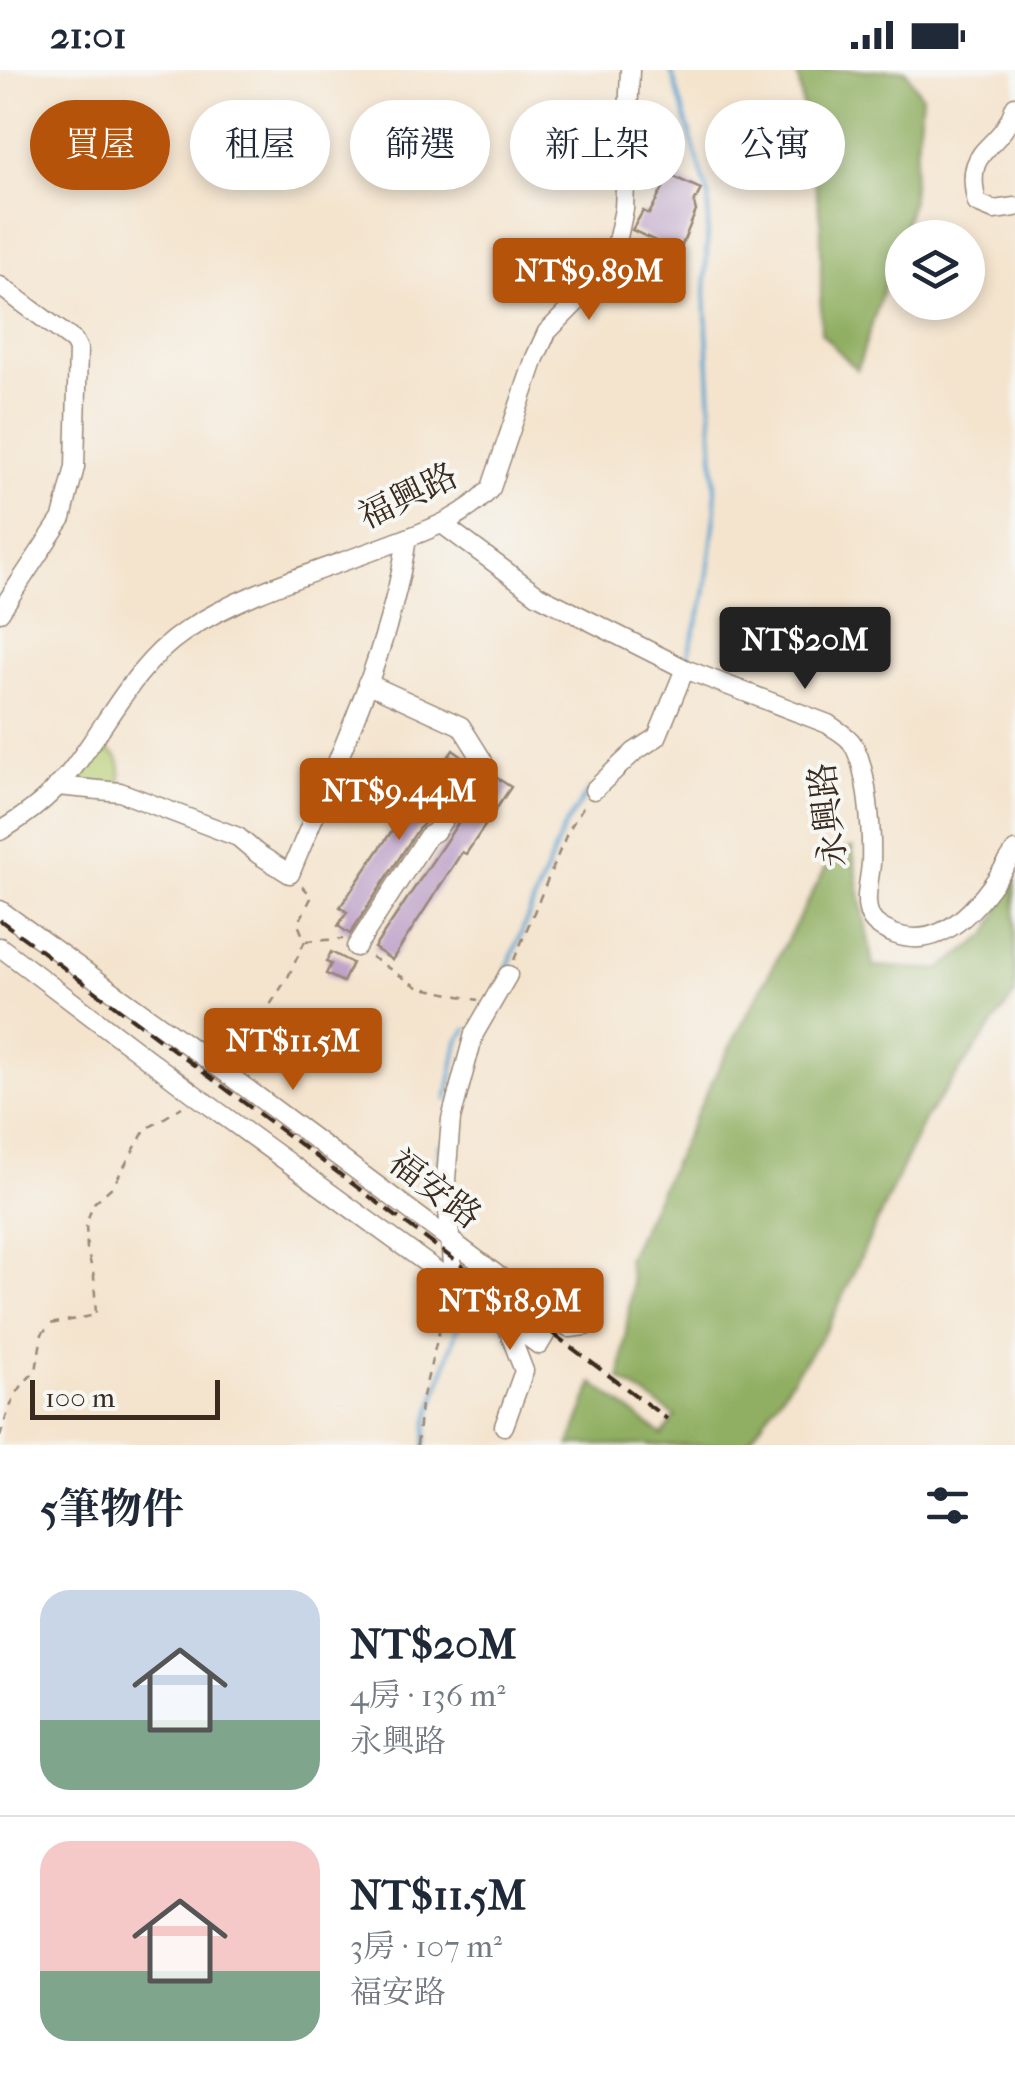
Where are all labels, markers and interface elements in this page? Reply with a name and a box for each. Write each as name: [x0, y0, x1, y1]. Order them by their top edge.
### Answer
text: 21:01: [50, 13, 127, 58]
chip: 買屋: [30, 100, 170, 190]
chip: 租屋: [190, 100, 330, 190]
chip: 篩選: [350, 100, 490, 190]
chip: 新上架: [510, 100, 685, 190]
chip: 公寓: [705, 100, 845, 190]
map controls: [885, 220, 985, 320]
button: layers: [885, 220, 985, 320]
pin: NT$9.89M: [486, 238, 692, 323]
text: NT$9.89M: [515, 252, 663, 289]
street label: 福興路: [352, 455, 464, 537]
pin: NT$20M: [724, 607, 886, 692]
text: NT$20M: [742, 621, 868, 658]
pin: NT$9.44M: [296, 758, 502, 843]
street label: 永興路: [801, 760, 855, 870]
text: NT$9.44M: [322, 772, 476, 809]
pin: NT$11.5M: [190, 1008, 396, 1093]
text: NT$11.5M: [226, 1022, 360, 1059]
street label: 福安路: [381, 1141, 489, 1237]
pin: NT$18.9M: [407, 1268, 613, 1353]
text: NT$18.9M: [439, 1282, 581, 1319]
scale bar: [30, 1375, 220, 1420]
text: 100 m: [45, 1381, 115, 1414]
icon: filters: [920, 1478, 975, 1533]
text: 5筆物件: [40, 1485, 184, 1534]
text: NT$20M: [350, 1620, 517, 1669]
icon: home: [120, 1630, 240, 1750]
text: 4房 · 136 m²: [350, 1677, 505, 1714]
text: 永興路: [350, 1723, 446, 1760]
text: NT$11.5M: [350, 1871, 526, 1920]
icon: home: [120, 1881, 240, 2001]
text: 3房 · 107 m²: [350, 1928, 502, 1965]
text: 福安路: [350, 1974, 446, 2011]

